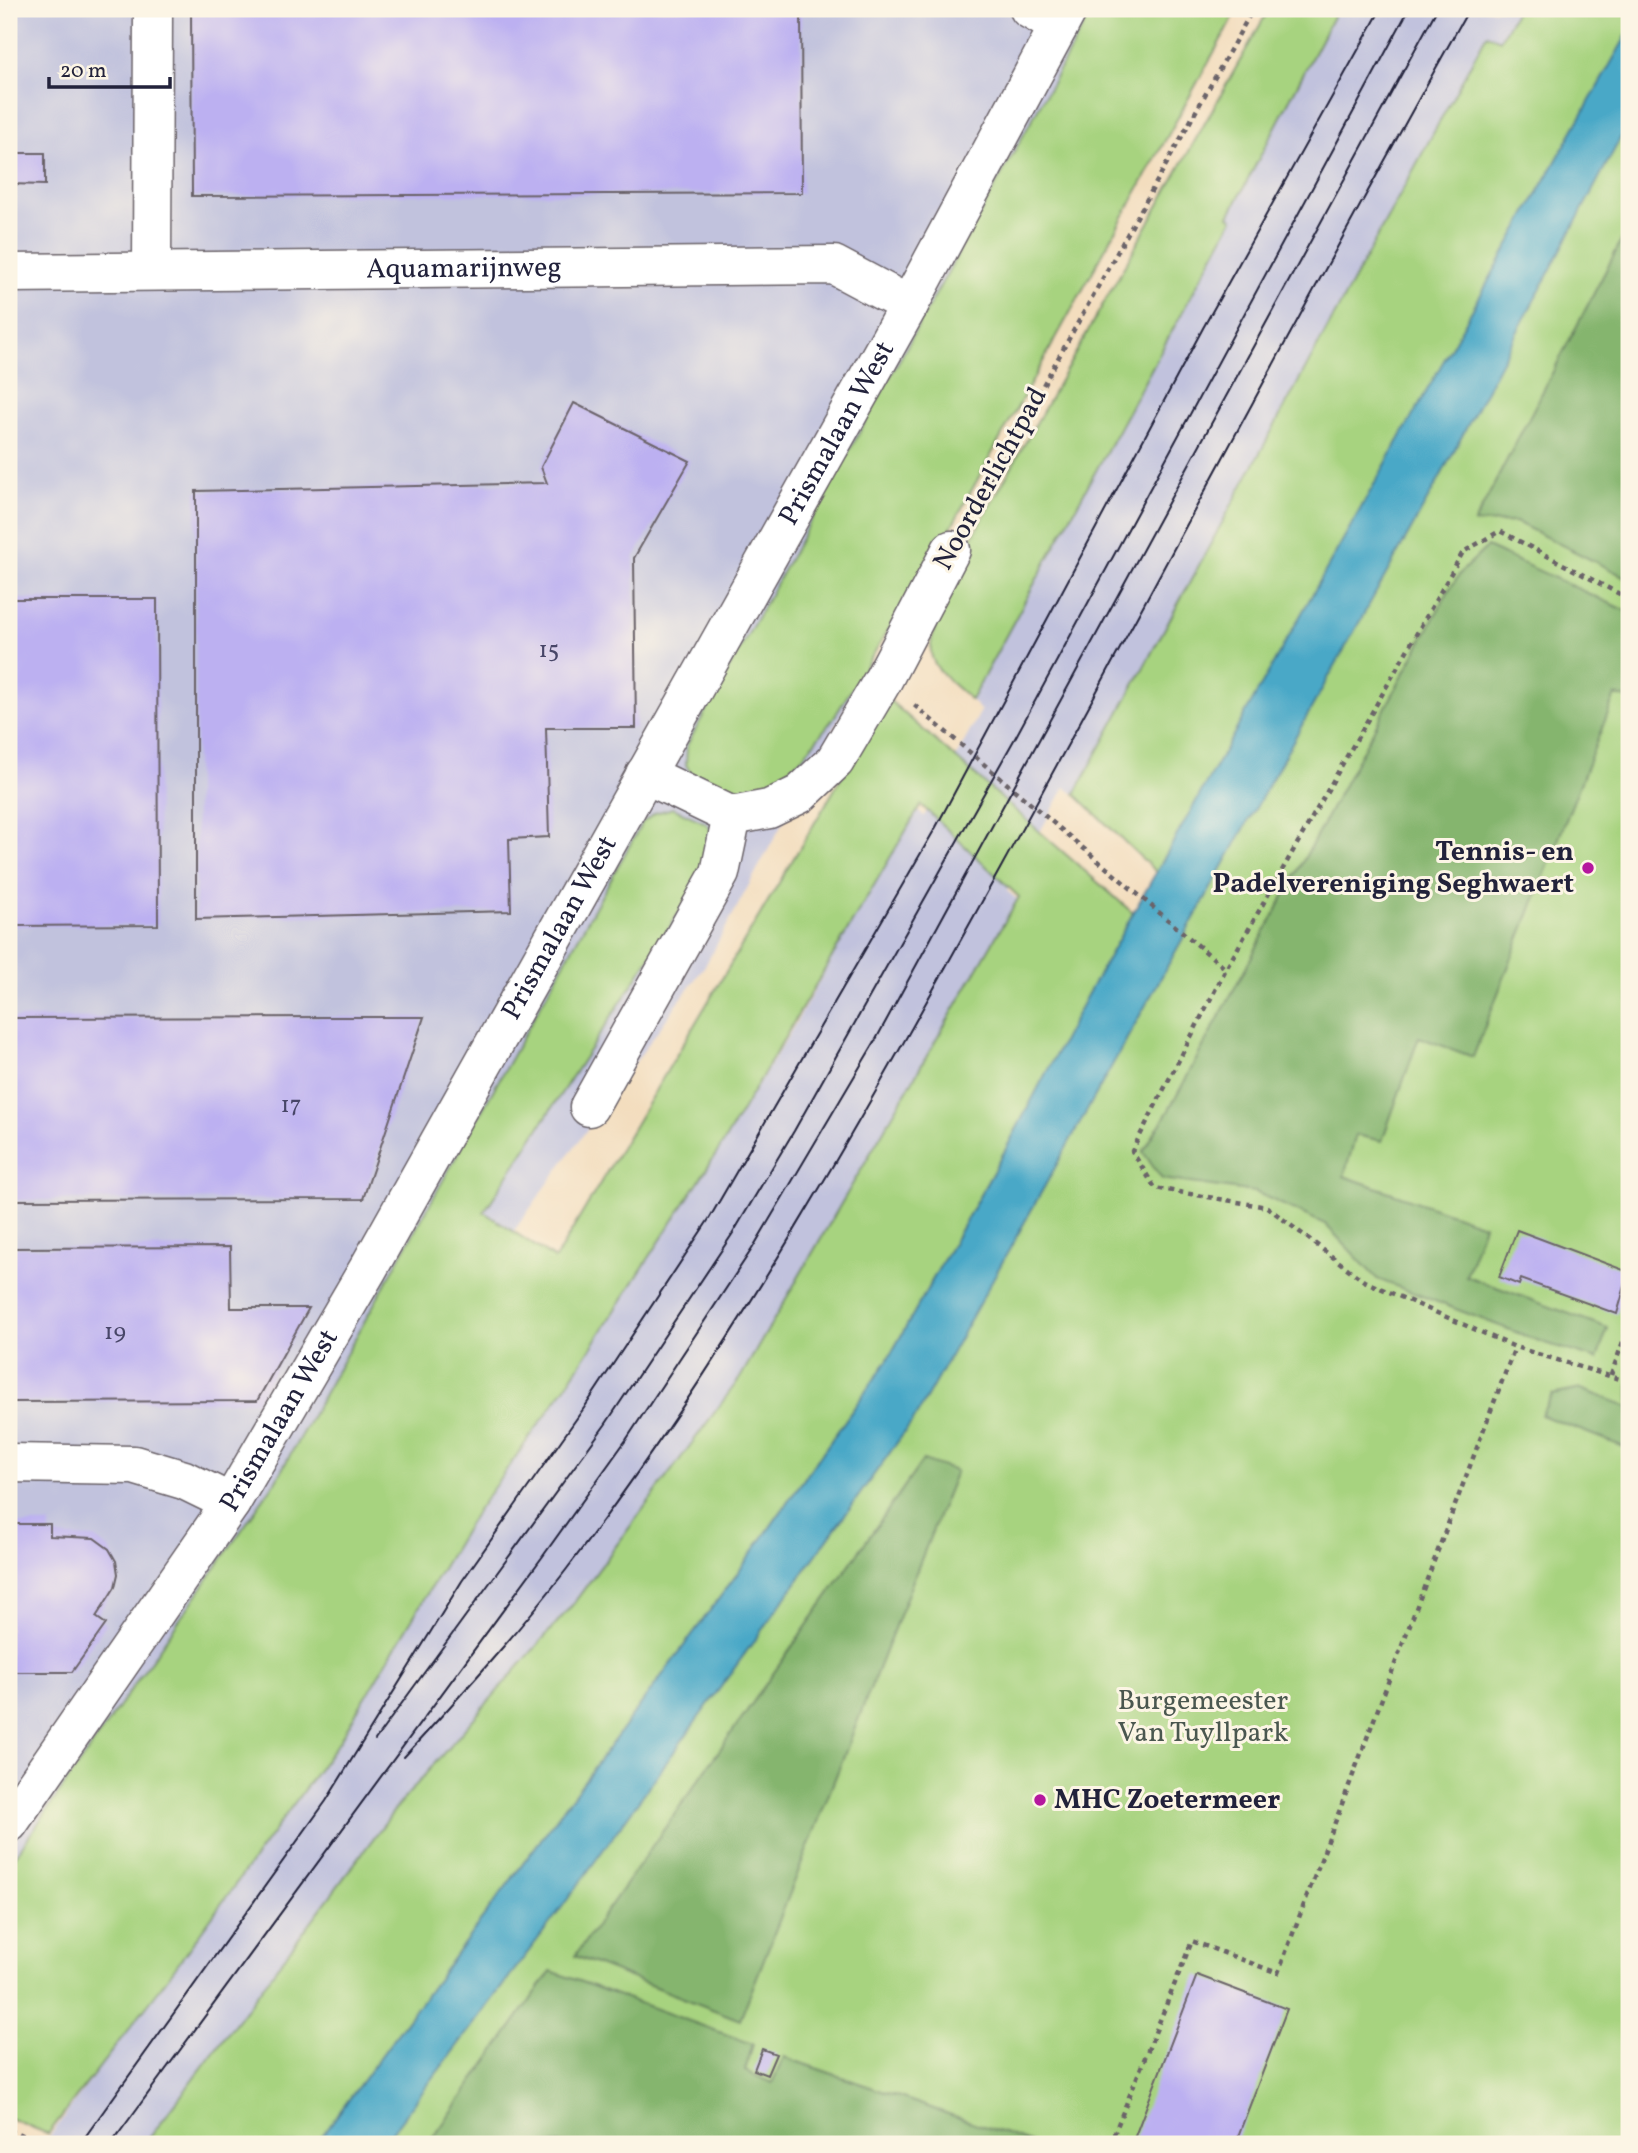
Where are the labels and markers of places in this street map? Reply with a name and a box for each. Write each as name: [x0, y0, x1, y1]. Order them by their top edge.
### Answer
place label: Tennis- en Padelvereniging Seghwaert: [1212, 833, 1574, 904]
marker: Tennis- en Padelvereniging Seghwaert: [1580, 860, 1596, 876]
place label: MHC Zoetermeer: [1054, 1781, 1280, 1820]
marker: MHC Zoetermeer: [1032, 1792, 1048, 1808]

